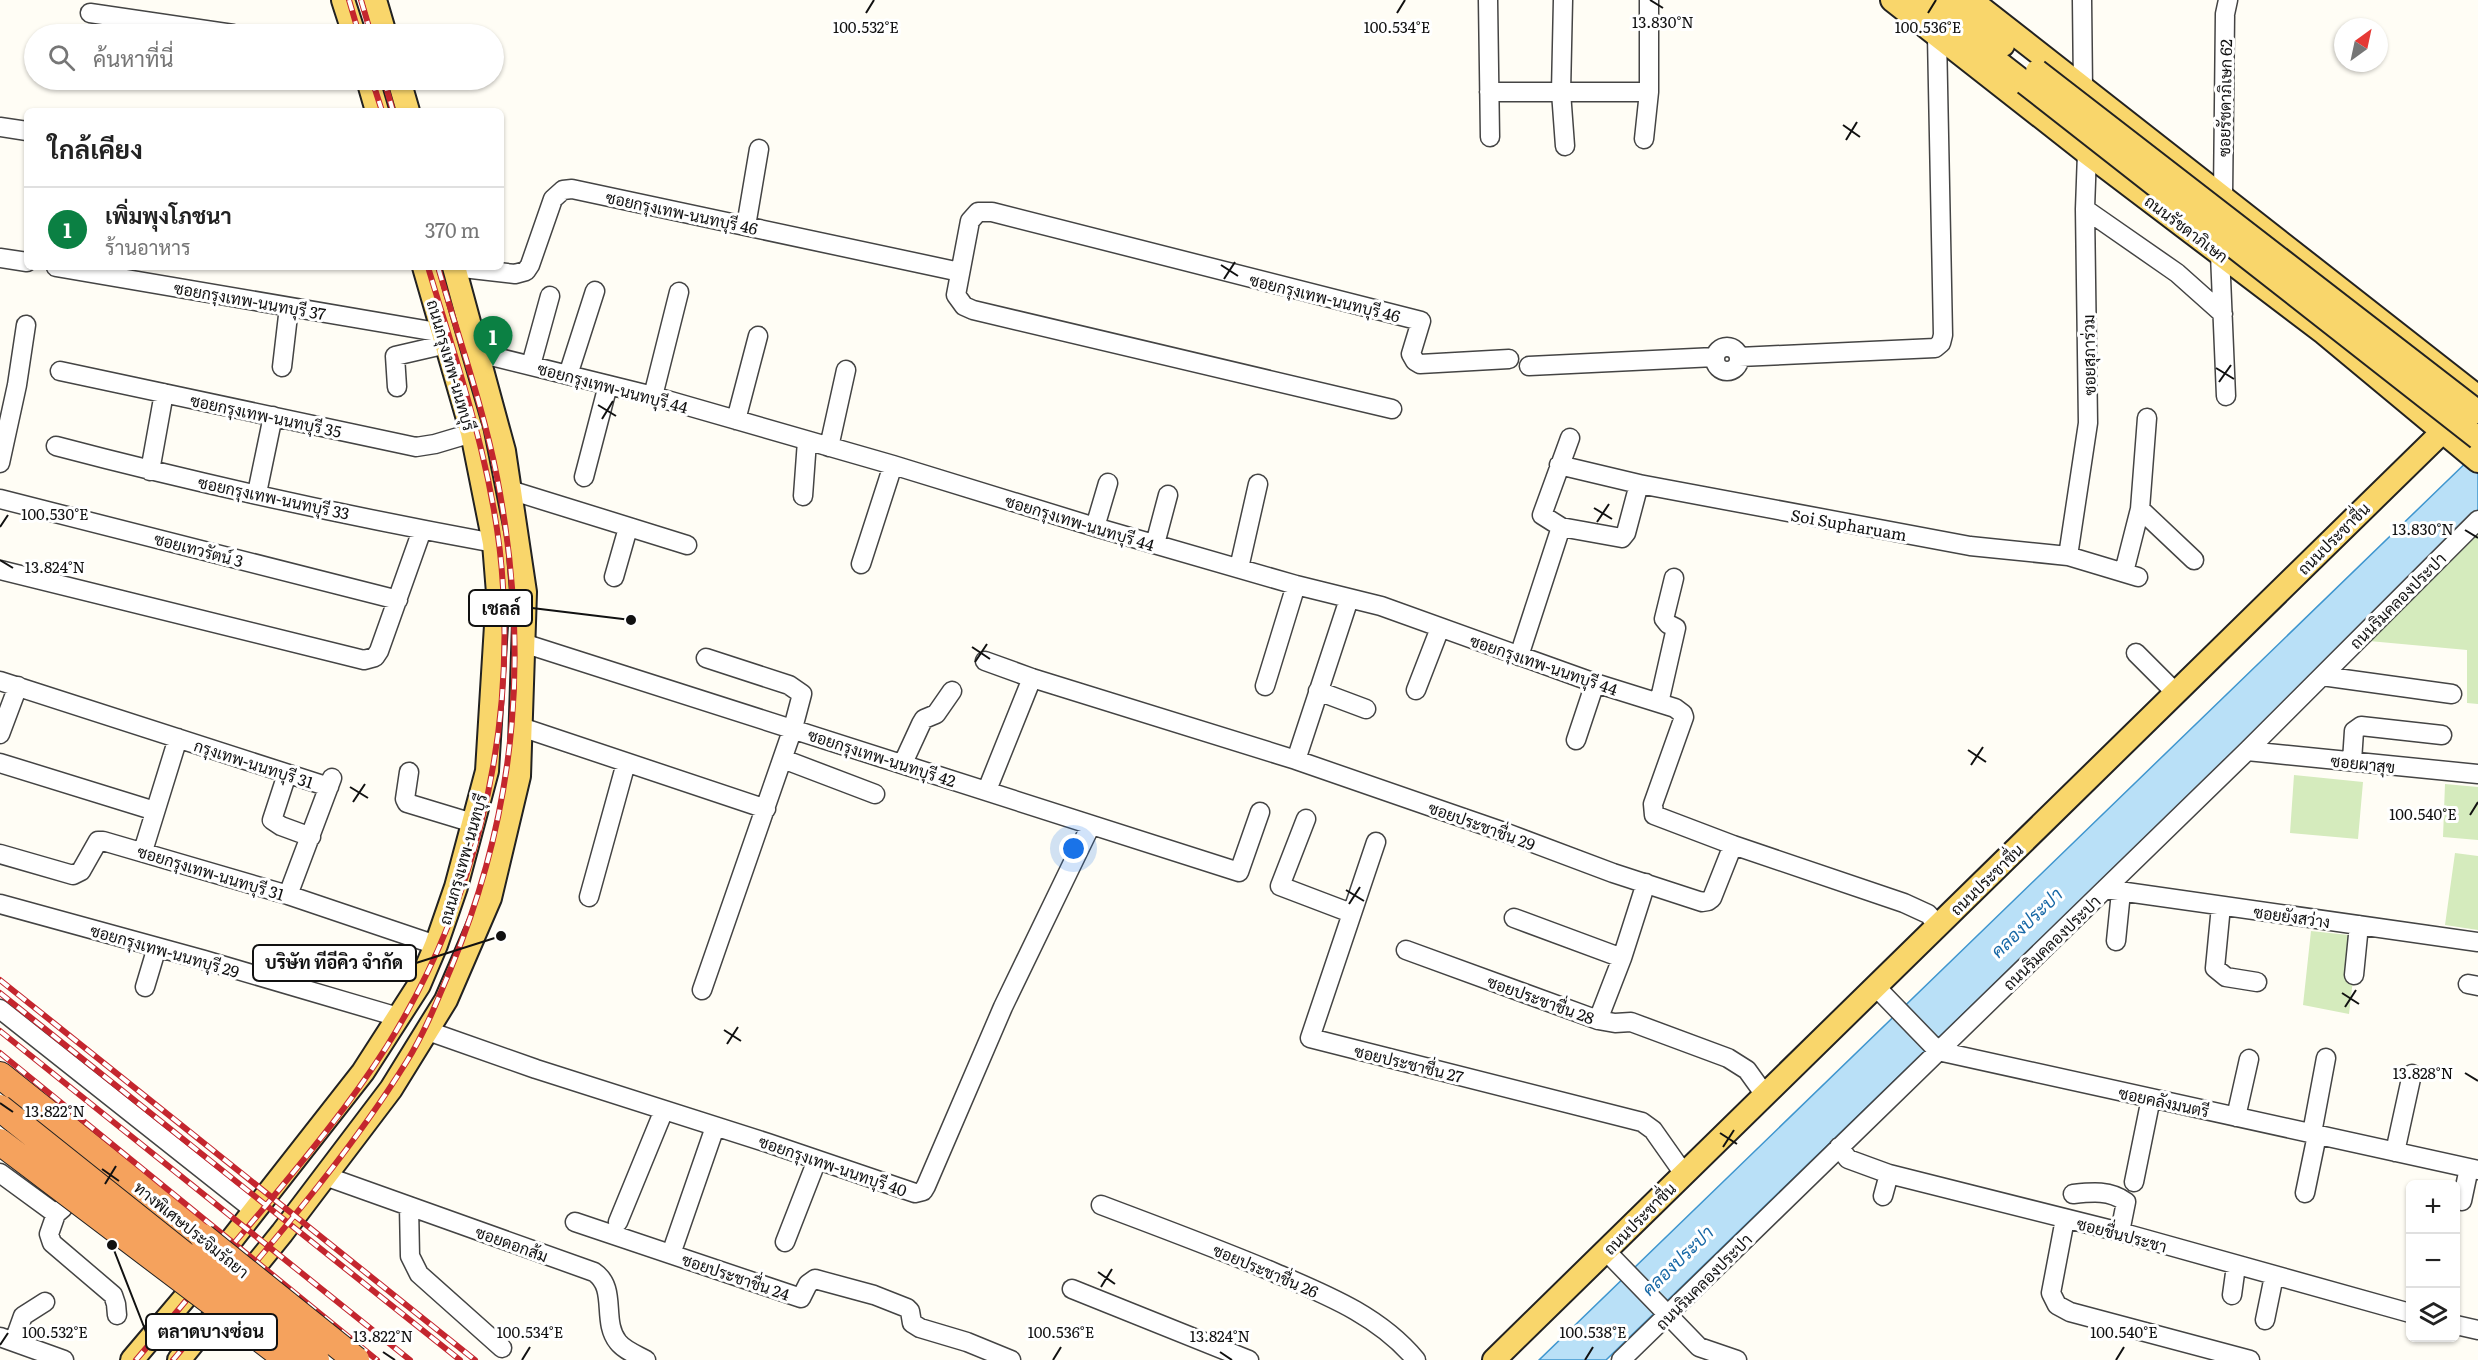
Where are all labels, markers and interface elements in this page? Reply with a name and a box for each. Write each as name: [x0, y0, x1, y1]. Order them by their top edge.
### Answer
text: 13.830°N: [1632, 10, 1694, 33]
text: 100.532°E: [833, 15, 899, 38]
text: 100.534°E: [1364, 15, 1430, 38]
text: 100.536°E: [1895, 15, 1961, 38]
north arrow: [2334, 18, 2388, 72]
search box: [24, 24, 504, 90]
street label: ซอยรัชดาภิเษก 62: [2211, 39, 2237, 157]
icon: search: [45, 41, 78, 74]
text: ค้นหาที่นี่: [93, 41, 173, 74]
text: ใกล้เคียง: [48, 128, 143, 167]
street label: ซอยกรุงเทพ-นนทบุรี 46: [604, 184, 761, 241]
street label: ถนนรัชดาภิเษก: [2140, 189, 2234, 267]
text: เพิ่มพุงโภชนา: [105, 198, 232, 231]
text: 1: [63, 214, 72, 244]
text: 370 m: [425, 214, 480, 244]
text: ร้านอาหาร: [105, 231, 191, 261]
street label: ซอยกรุงเทพ-นนทบุรี 46: [1247, 267, 1403, 328]
street label: ซอยกรุงเทพ-นนทบุรี 37: [172, 275, 328, 326]
street label: ถนนกรุงเทพ-นนทบุรี: [421, 297, 482, 434]
street label: ซอยสุภาร่วม: [2075, 314, 2102, 396]
pin: 1: [474, 316, 512, 366]
street label: ซอยกรุงเทพ-นนทบุรี 44: [535, 355, 691, 420]
street label: ซอยกรุงเทพ-นนทบุรี 35: [188, 387, 344, 444]
street label: ซอยกรุงเทพ-นนทบุรี 33: [196, 469, 352, 526]
street label: ซอยกรุงเทพ-นนทบุรี 44: [1002, 488, 1158, 557]
street label: ถนนประชาชื่น: [2291, 496, 2375, 580]
text: 100.530°E: [21, 502, 89, 525]
street label: Soi Supharuam: [1789, 502, 1909, 546]
text: 13.830°N: [2392, 517, 2454, 540]
street label: ซอยเทวรัตน์ 3: [152, 526, 246, 572]
street label: ถนนริมคลองประปา: [2343, 546, 2451, 654]
text: 13.824°N: [25, 555, 85, 578]
callout: เชลล์: [469, 590, 532, 626]
text: เชลล์: [481, 594, 521, 621]
street label: ซอยกรุงเทพ-นนทบุรี 44: [1466, 627, 1621, 702]
street label: ซอยกรุงเทพ-นนทบุรี 42: [805, 722, 959, 793]
street label: กรุงเทพ-นนทบุรี 31: [191, 732, 317, 795]
street label: ซอยผาสุข: [2329, 748, 2397, 779]
street label: ถนนกรุงเทพ-นนทบุรี: [432, 790, 493, 928]
street label: ซอยประชาชื่น 29: [1425, 794, 1539, 855]
text: 100.540°E: [2389, 802, 2457, 825]
your location: [1059, 834, 1088, 863]
street label: ถนนประชาชื่น: [1943, 837, 2028, 920]
street label: ซอยกรุงเทพ-นนทบุรี 31: [134, 838, 288, 907]
water label: คลองประปา: [1984, 881, 2068, 963]
street label: ถนนริมคลองประปา: [1997, 889, 2105, 995]
street label: ซอยยังสว่าง: [2252, 899, 2332, 933]
street label: ซอยกรุงเทพ-นนทบุรี 29: [87, 917, 242, 984]
callout: บริษัท ทีอีคิว จำกัด: [253, 945, 416, 981]
text: บริษัท ทีอีคิว จำกัด: [265, 948, 403, 975]
street label: ซอยประชาชื่น 28: [1484, 968, 1599, 1030]
street label: ซอยประชาชื่น 27: [1352, 1037, 1466, 1088]
text: 13.828°N: [2393, 1061, 2453, 1084]
street label: ซอยคลังมนตรี: [2116, 1080, 2212, 1122]
text: 13.822°N: [25, 1099, 85, 1122]
street label: ซอยกรุงเทพ-นนทบุรี 40: [755, 1128, 910, 1203]
street label: ทางพิเศษประจิมรัถยา: [129, 1175, 255, 1283]
street label: ถนนประชาชื่น: [1597, 1176, 1681, 1260]
map controls: [2406, 1180, 2460, 1342]
button: +: [2406, 1180, 2460, 1234]
street label: ซอยชื่นประชา: [2074, 1209, 2170, 1258]
street label: ซอยดอกส้ม: [472, 1219, 552, 1267]
water label: คลองประปา: [1635, 1219, 1719, 1301]
street label: ถนนริมคลองประปา: [1649, 1227, 1757, 1335]
button: −: [2406, 1234, 2460, 1288]
street label: ซอยประชาชื่น 26: [1210, 1236, 1323, 1303]
street label: ซอยประชาชื่น 24: [679, 1245, 794, 1306]
button: layers: [2406, 1288, 2460, 1342]
callout: ตลาดบางซ่อน: [146, 1314, 277, 1350]
text: ตลาดบางซ่อน: [158, 1317, 264, 1344]
text: 100.532°E: [22, 1320, 88, 1343]
text: 100.534°E: [497, 1320, 563, 1343]
text: 100.536°E: [1028, 1320, 1094, 1343]
text: 100.538°E: [1560, 1320, 1626, 1343]
text: 100.540°E: [2090, 1320, 2158, 1343]
text: 13.822°N: [353, 1324, 413, 1347]
text: 13.824°N: [1190, 1324, 1250, 1347]

